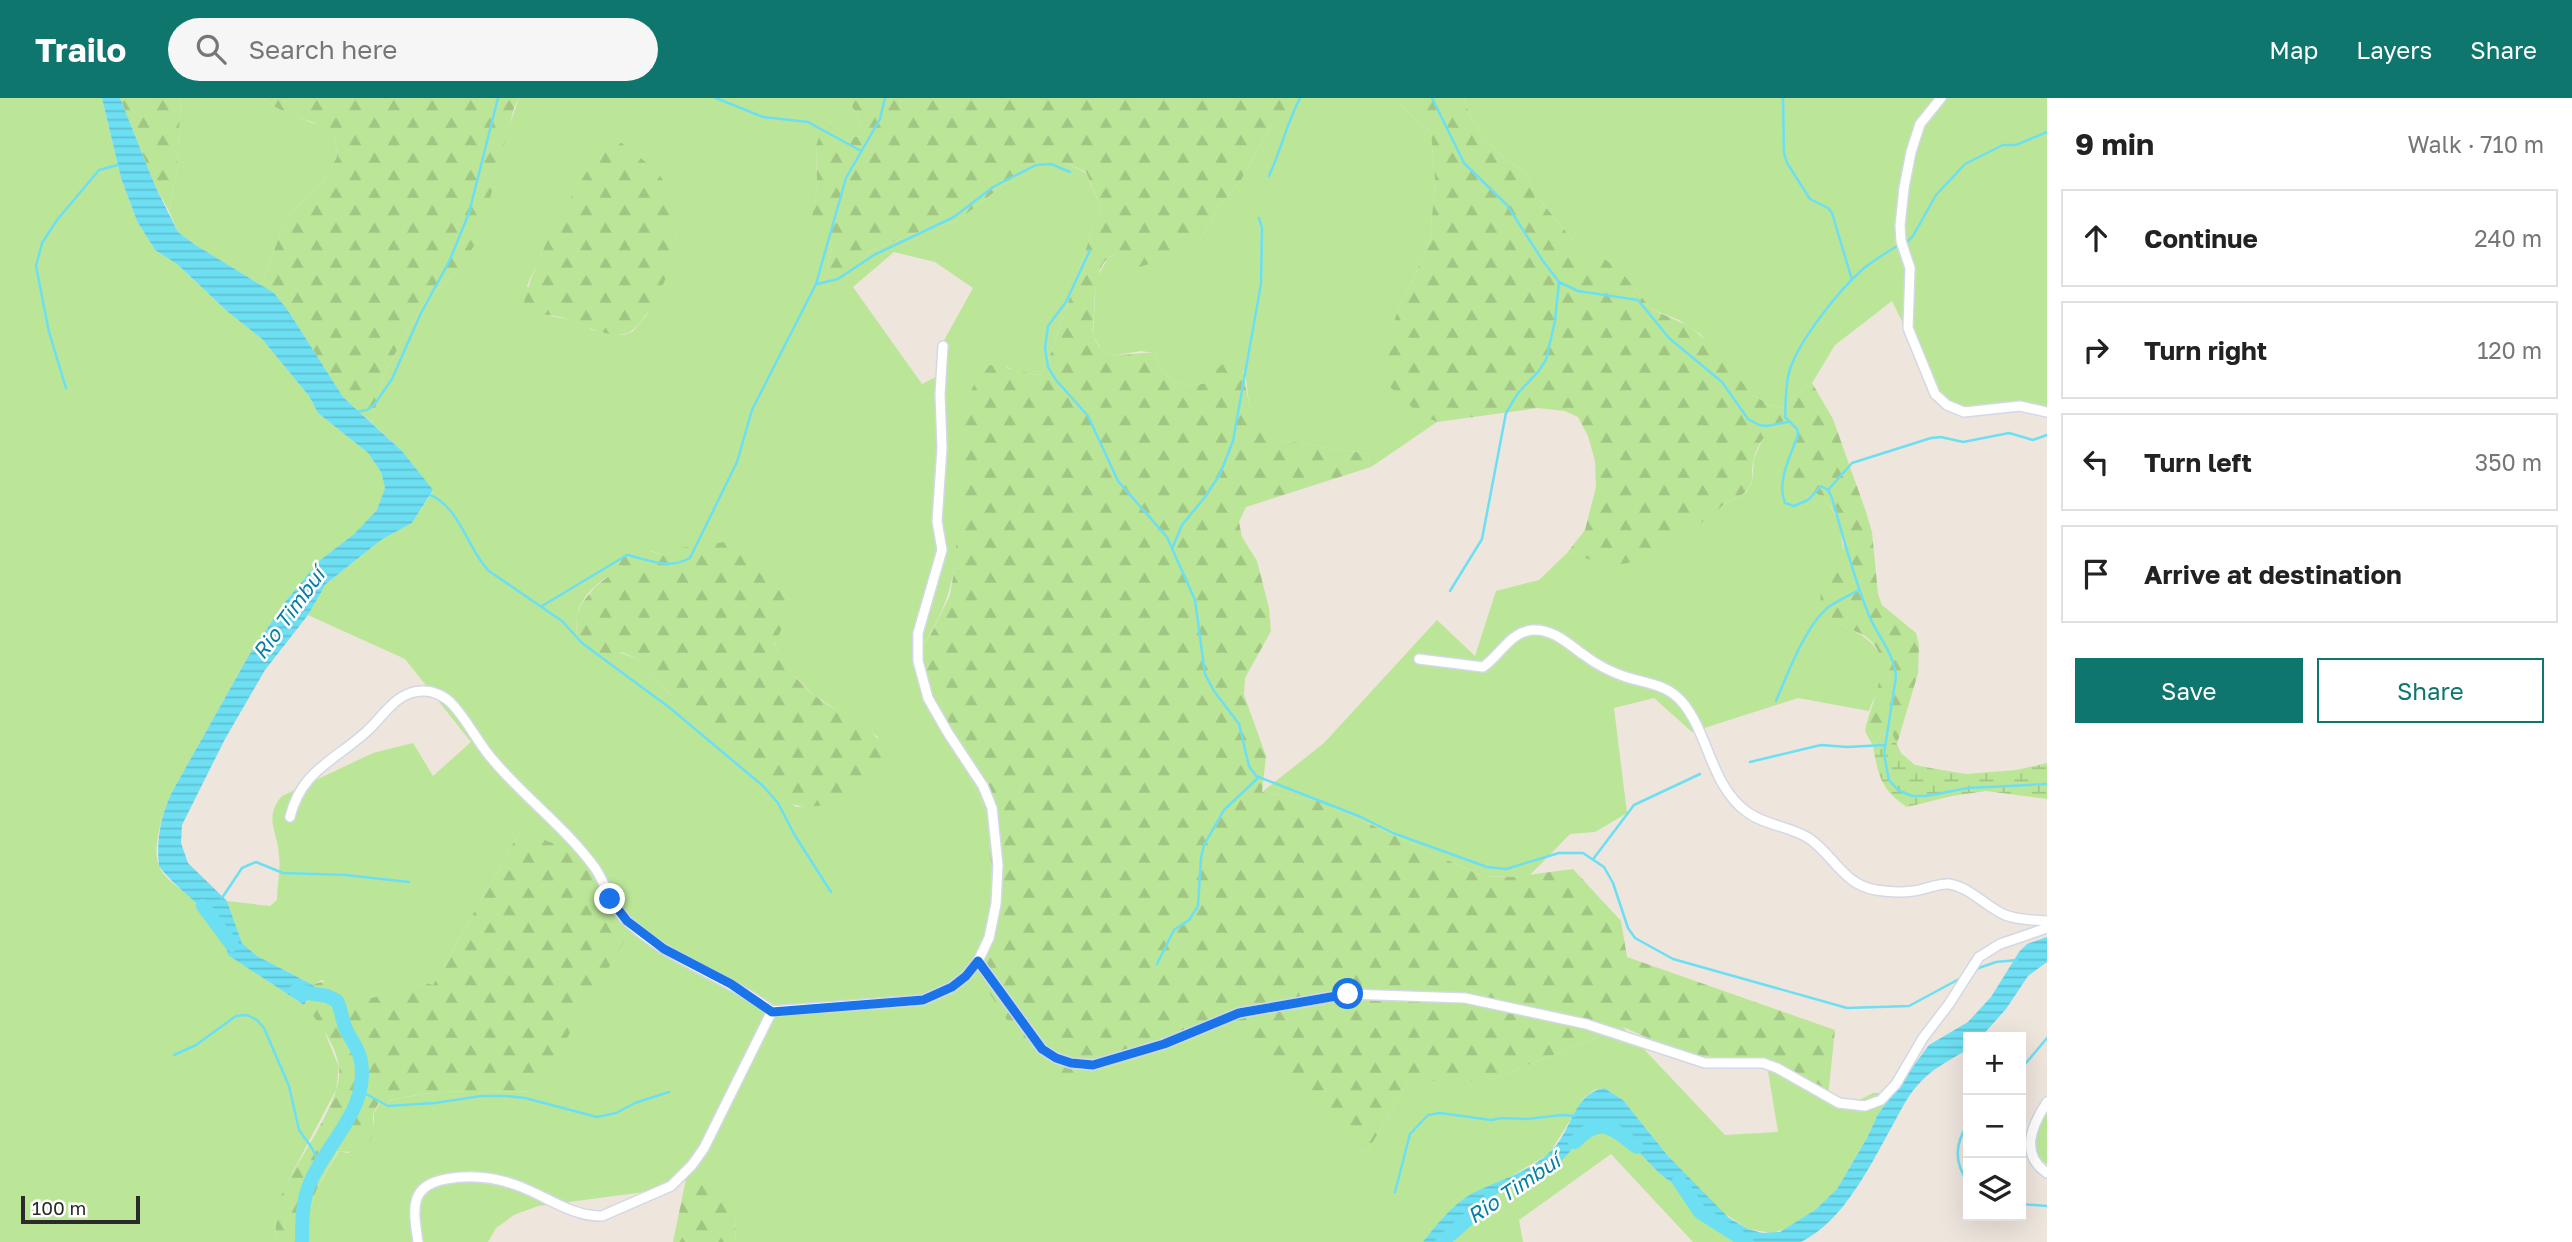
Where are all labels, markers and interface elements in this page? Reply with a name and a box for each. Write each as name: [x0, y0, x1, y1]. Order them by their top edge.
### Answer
search box: [168, 18, 658, 81]
text: Trailo: [35, 30, 126, 69]
icon: search: [192, 30, 230, 68]
text: Search here: [248, 34, 397, 65]
text: Map: [2269, 35, 2318, 64]
text: Layers: [2356, 35, 2432, 64]
text: Share: [2470, 35, 2537, 64]
text: 9 min: [2075, 126, 2154, 162]
text: Walk · 710 m: [2407, 130, 2544, 158]
icon: ahead: [2077, 219, 2115, 257]
text: Continue: [2144, 223, 2258, 254]
text: 240 m: [2474, 224, 2542, 252]
icon: right: [2077, 331, 2115, 369]
text: Turn right: [2144, 335, 2267, 366]
text: 120 m: [2477, 336, 2542, 364]
icon: left: [2077, 443, 2115, 481]
text: Turn left: [2144, 447, 2252, 478]
text: 350 m: [2475, 448, 2542, 476]
icon: arrive: [2077, 555, 2115, 593]
water label: Rio Timbuí: [246, 558, 333, 664]
text: Arrive at destination: [2144, 559, 2402, 590]
button: Save: [2075, 658, 2303, 723]
button: Share: [2317, 658, 2544, 723]
route end: [594, 883, 625, 914]
route start: [1332, 978, 1363, 1009]
map controls: [1963, 1032, 2026, 1221]
button: +: [1963, 1032, 2026, 1095]
button: −: [1963, 1095, 2026, 1158]
water label: Rio Timbuí: [1462, 1145, 1569, 1229]
button: layers: [1963, 1158, 2026, 1221]
scale bar: [21, 1193, 140, 1225]
text: 100 m: [32, 1196, 86, 1219]

